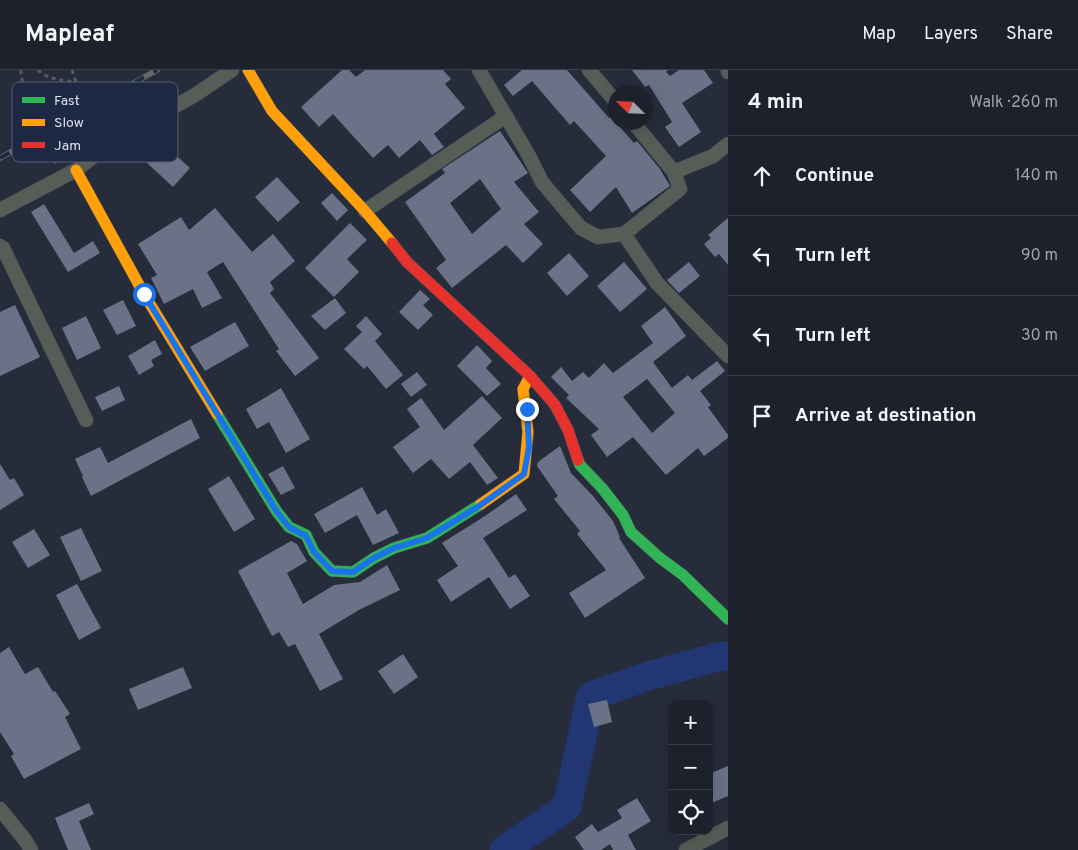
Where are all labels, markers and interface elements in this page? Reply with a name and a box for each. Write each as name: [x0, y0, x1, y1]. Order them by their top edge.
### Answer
text: Mapleaf: [25, 20, 114, 50]
text: Map: [862, 23, 896, 46]
text: Layers: [924, 23, 978, 46]
text: Share: [1006, 23, 1053, 46]
legend: [12, 82, 178, 162]
north arrow: [608, 85, 653, 130]
text: 4 min: [748, 89, 804, 116]
text: Fast: [54, 93, 80, 110]
text: Walk · 260 m: [969, 93, 1058, 113]
text: Slow: [54, 115, 84, 132]
text: Jam: [54, 138, 81, 155]
icon: ahead: [748, 162, 776, 190]
text: Continue: [795, 164, 874, 188]
text: 140 m: [1015, 166, 1058, 186]
icon: left: [748, 242, 776, 270]
text: Turn left: [795, 244, 871, 268]
text: 90 m: [1021, 246, 1058, 266]
route start: [133, 283, 156, 306]
icon: left: [748, 322, 776, 350]
text: Turn left: [795, 324, 871, 348]
text: 30 m: [1021, 326, 1058, 346]
route end: [516, 398, 539, 421]
icon: arrive: [748, 402, 776, 430]
text: Arrive at destination: [795, 404, 976, 428]
map controls: [668, 700, 713, 835]
button: +: [668, 700, 713, 745]
button: −: [668, 745, 713, 790]
button: locate: [668, 790, 713, 835]

